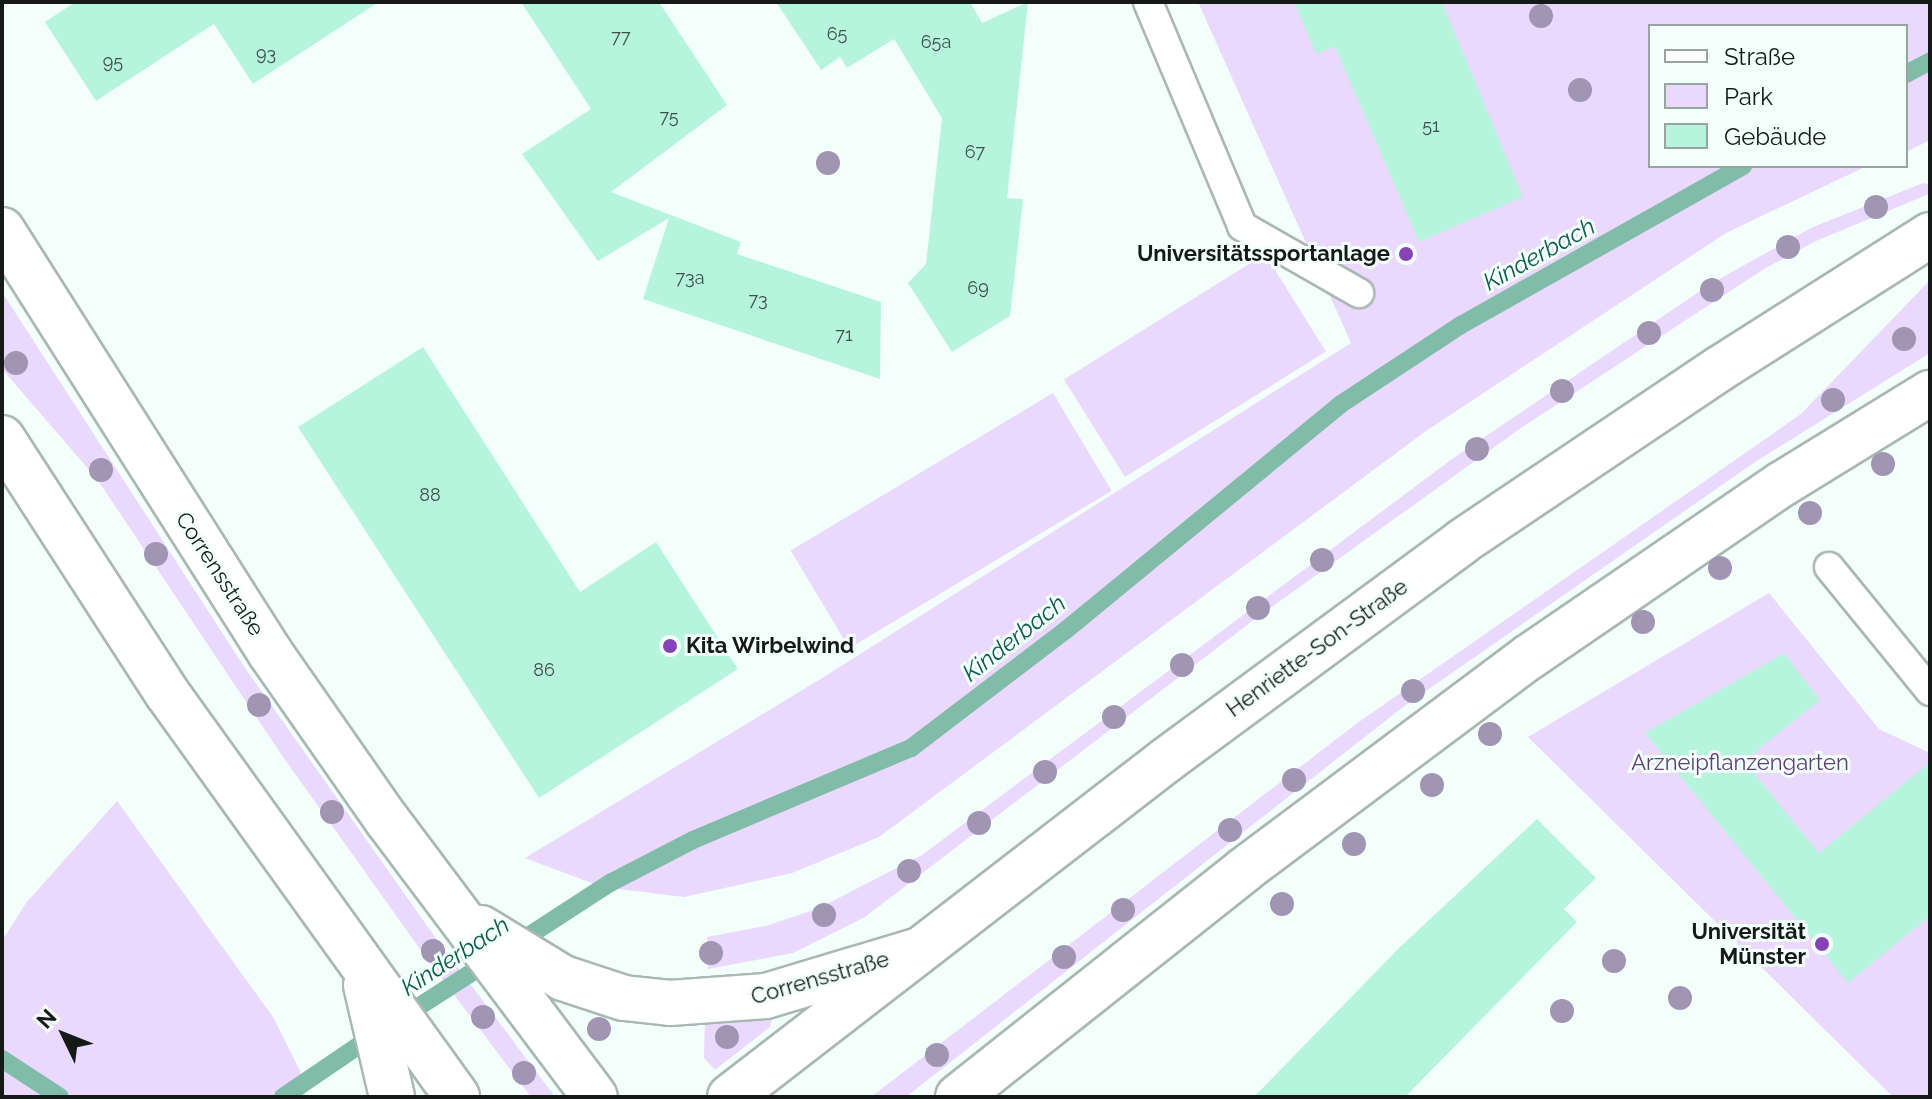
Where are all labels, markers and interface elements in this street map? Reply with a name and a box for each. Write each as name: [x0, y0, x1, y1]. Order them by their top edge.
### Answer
house number: 65: [827, 23, 847, 45]
legend: [1648, 24, 1908, 168]
house number: 77: [611, 26, 631, 48]
house number: 65a: [921, 31, 951, 53]
text: Straße: [1724, 42, 1795, 71]
house number: 93: [256, 43, 276, 65]
house number: 95: [103, 51, 123, 73]
text: Park: [1724, 82, 1773, 111]
house number: 75: [659, 106, 679, 128]
house number: 51: [1422, 115, 1440, 137]
text: Gebäude: [1724, 122, 1826, 151]
house number: 67: [965, 141, 985, 163]
water label: Kinderbach: [1478, 212, 1600, 296]
place label: Universitätssportanlage: [1137, 241, 1390, 267]
marker: Universitätssportanlage: [1397, 245, 1415, 263]
house number: 73a: [675, 267, 705, 289]
house number: 69: [967, 277, 989, 299]
house number: 73: [748, 289, 768, 311]
house number: 71: [835, 324, 853, 346]
house number: 88: [419, 484, 441, 506]
street label: Corrensstraße: [170, 507, 270, 641]
street label: Henriette-Son-Straße: [1221, 573, 1413, 723]
water label: Kinderbach: [957, 589, 1071, 687]
place label: Kita Wirbelwind: [686, 633, 855, 659]
marker: Kita Wirbelwind: [661, 637, 679, 655]
house number: 86: [533, 659, 555, 681]
park label: Arzneipflanzengarten: [1631, 750, 1849, 776]
water label: Kinderbach: [395, 910, 515, 1002]
place label: Universität Münster: [1692, 918, 1806, 970]
marker: Universität Münster: [1813, 935, 1831, 953]
street label: Corrensstraße: [748, 946, 892, 1010]
north arrow: [24, 995, 104, 1075]
text: N: [31, 1004, 62, 1034]

